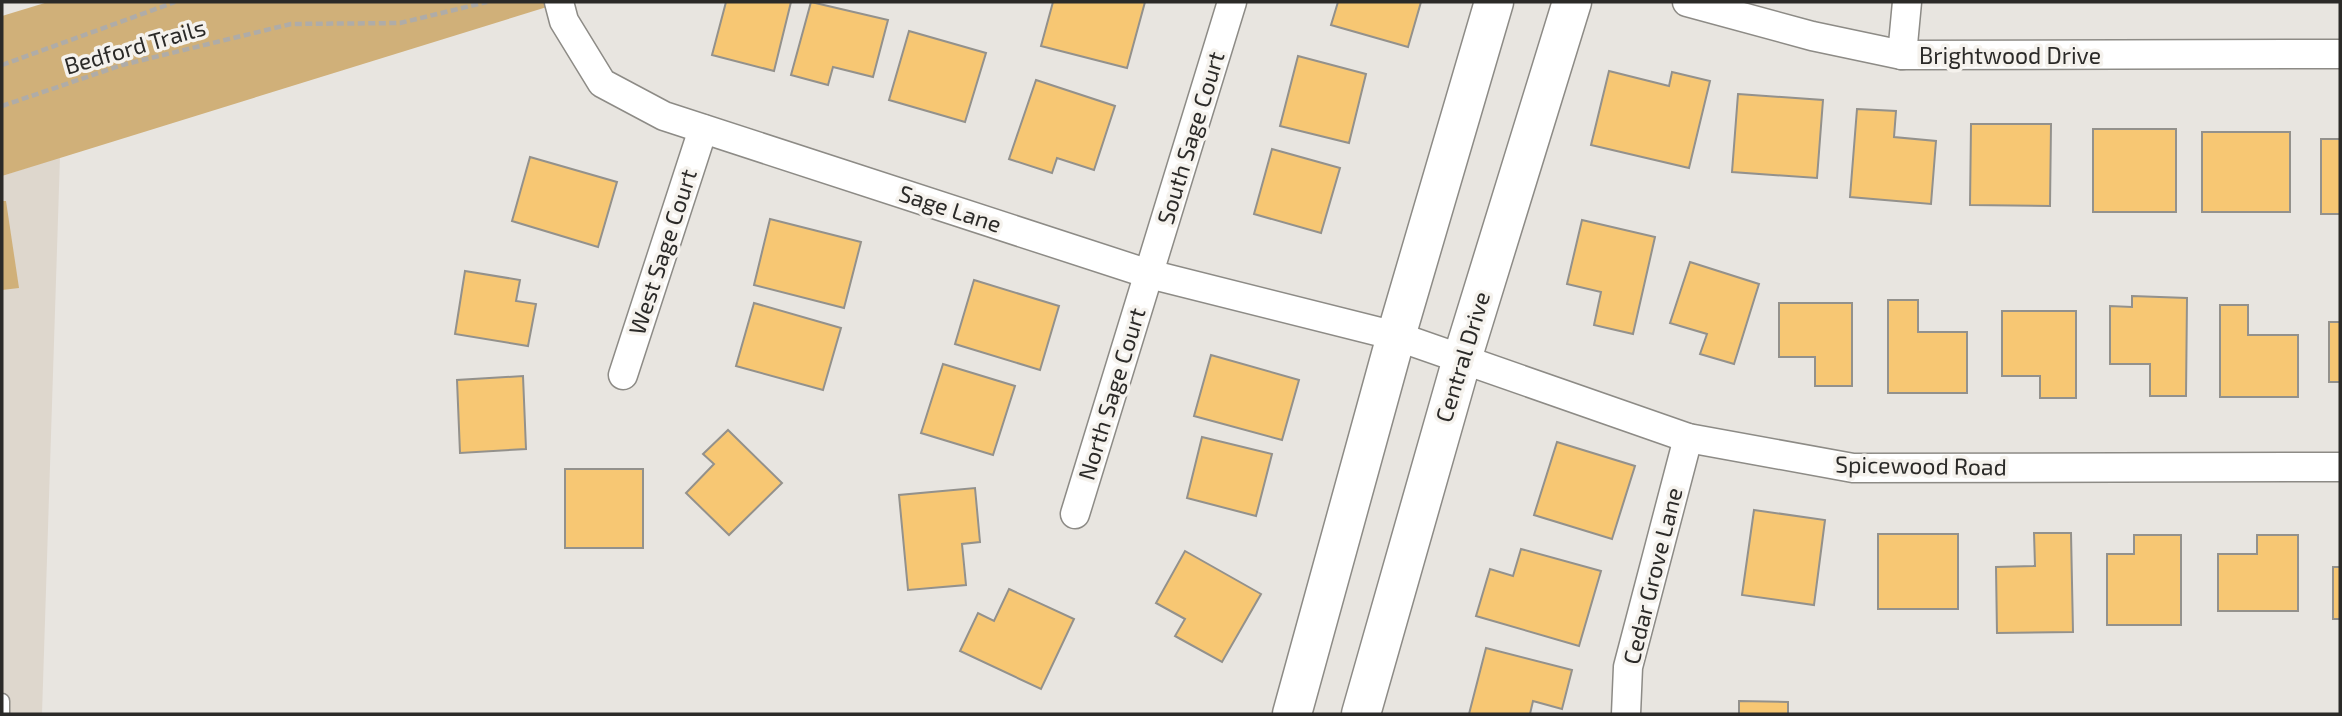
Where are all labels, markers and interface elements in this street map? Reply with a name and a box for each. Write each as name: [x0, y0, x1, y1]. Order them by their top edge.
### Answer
street label: Bedford Trails: [61, 13, 209, 80]
street label: Brightwood Drive: [1919, 41, 2101, 69]
street label: South Sage Court: [1150, 48, 1230, 228]
street label: West Sage Court: [622, 165, 702, 338]
street label: Sage Lane: [896, 178, 1005, 238]
street label: Central Drive: [1429, 288, 1495, 426]
street label: North Sage Court: [1072, 304, 1151, 483]
street label: Spicewood Road: [1835, 450, 2007, 480]
street label: Cedar Grove Lane: [1617, 484, 1688, 667]

